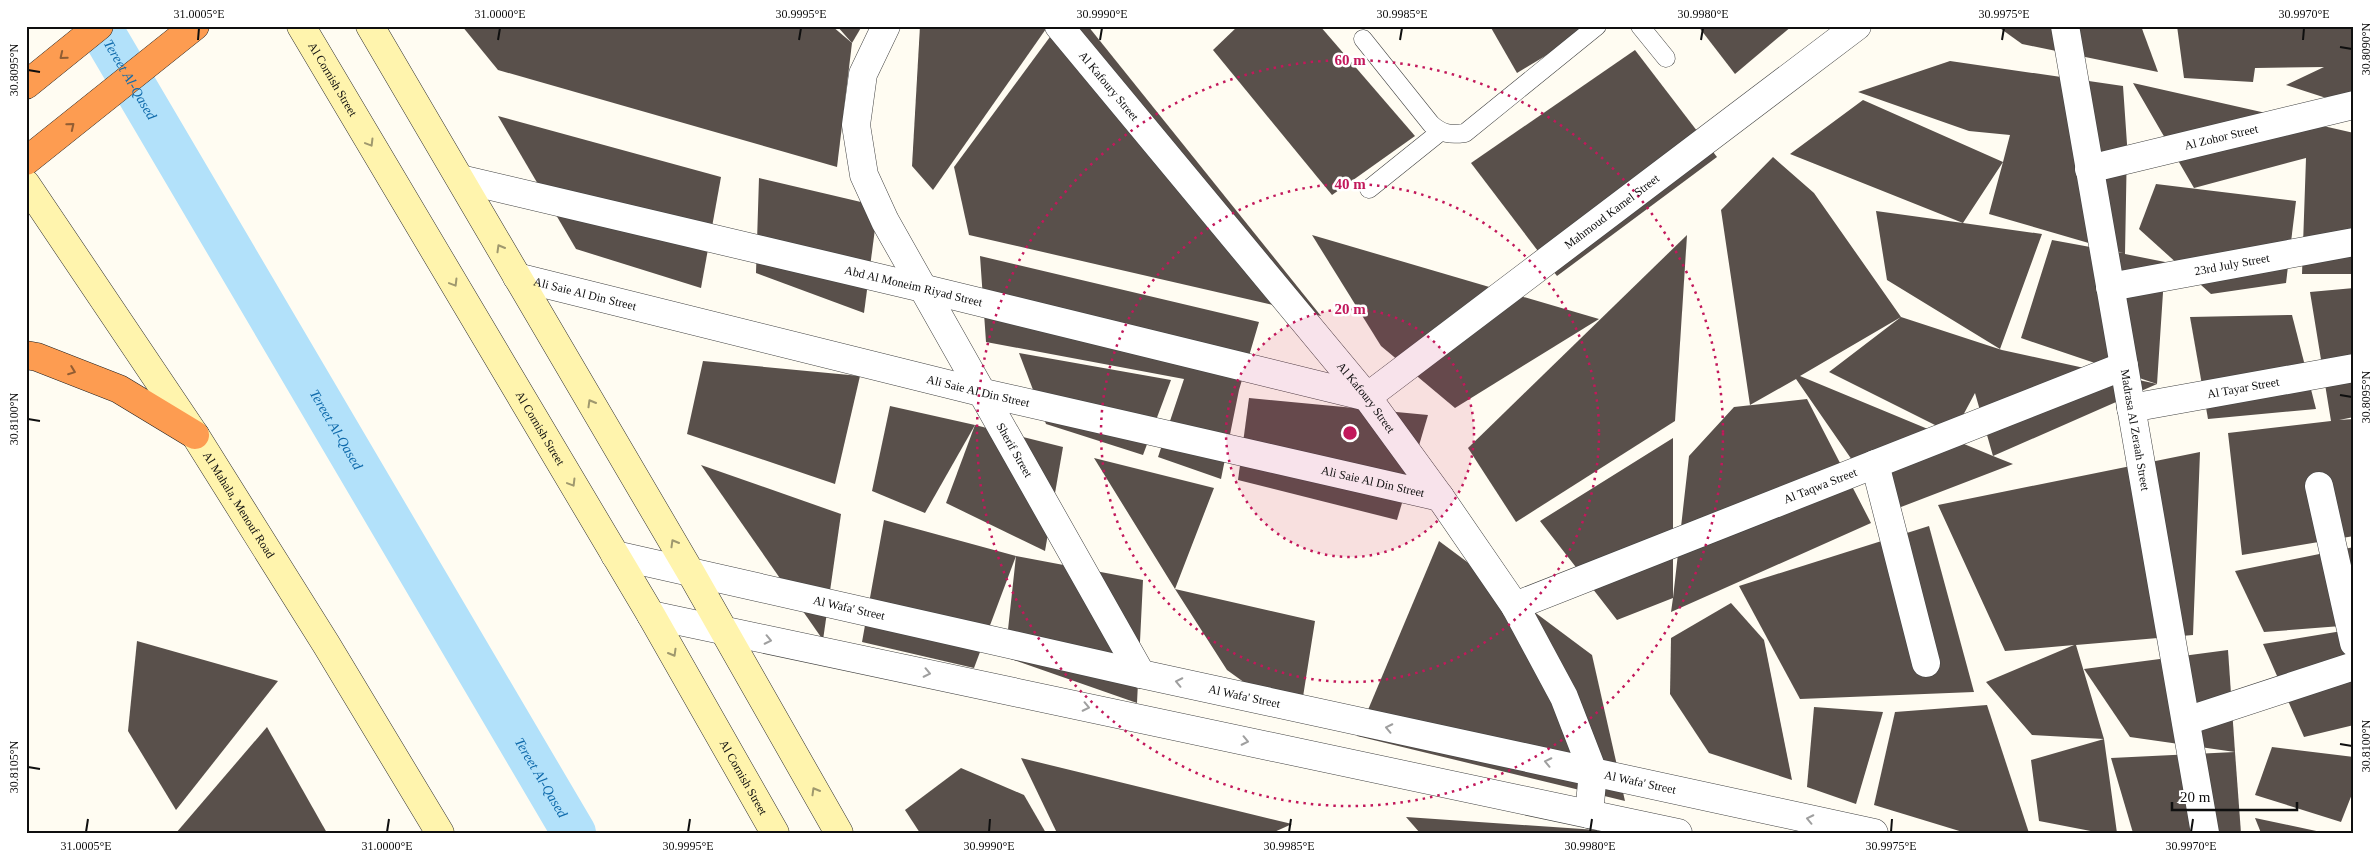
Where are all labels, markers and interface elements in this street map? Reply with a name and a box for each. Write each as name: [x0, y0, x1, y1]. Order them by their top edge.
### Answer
text: 31.0005°E: [173, 7, 225, 21]
text: 31.0000°E: [474, 7, 526, 21]
text: 30.9995°E: [775, 7, 827, 21]
text: 30.9990°E: [1076, 7, 1128, 21]
text: 30.9985°E: [1376, 7, 1428, 21]
text: 30.9980°E: [1677, 7, 1729, 21]
text: 30.9975°E: [1978, 7, 2030, 21]
text: 30.9970°E: [2278, 7, 2330, 21]
text: 30.8090°N: [2359, 22, 2373, 75]
water label: Tereet Al-Qased: [101, 37, 160, 123]
street label: Al Cornish Street: [305, 40, 361, 120]
text: 30.8095°N: [7, 43, 21, 96]
street label: Al Kafoury Street: [1076, 48, 1142, 124]
one-way arrow: [60, 50, 69, 58]
text: 60 m: [1334, 52, 1366, 68]
street label: Al Zohor Street: [2183, 121, 2260, 153]
one-way arrow: [65, 123, 74, 131]
one-way arrow: [364, 138, 374, 147]
street label: Mahmoud Kamel Street: [1562, 171, 1663, 252]
text: 40 m: [1334, 176, 1366, 192]
one-way arrow: [497, 244, 507, 253]
street label: 23rd July Street: [2193, 251, 2271, 278]
street label: Abd Al Moneim Riyad Street: [843, 263, 985, 310]
street label: Ali Saie Al Din Street: [532, 274, 638, 314]
one-way arrow: [447, 278, 457, 287]
text: 20 m: [1334, 301, 1366, 317]
street label: Al Kafoury Street: [1334, 359, 1398, 436]
one-way arrow: [67, 365, 76, 375]
street label: Madrasa Al Zeraah Street: [2118, 368, 2153, 492]
text: 30.8095°N: [2359, 370, 2373, 423]
street label: Ali Saie Al Din Street: [925, 372, 1032, 410]
street label: Al Tayar Street: [2206, 374, 2281, 401]
water label: Tereet Al-Qased: [307, 387, 366, 473]
street label: Al Cornish Street: [513, 389, 568, 469]
text: 30.8100°N: [7, 392, 21, 445]
one-way arrow: [588, 399, 598, 408]
street label: Sherif Street: [993, 420, 1036, 480]
centre of rings: [1341, 424, 1359, 442]
street label: Al Mahala, Menouf Road: [200, 449, 277, 561]
street label: Ali Saie Al Din Street: [1320, 463, 1426, 500]
street label: Al Taqwa Street: [1781, 465, 1859, 506]
one-way arrow: [566, 477, 576, 486]
one-way arrow: [670, 539, 680, 548]
street label: Al Wafa' Street: [812, 593, 887, 623]
one-way arrow: [763, 634, 772, 645]
one-way arrow: [667, 647, 677, 656]
one-way arrow: [922, 668, 931, 678]
one-way arrow: [1175, 678, 1184, 688]
street label: Al Wafa' Street: [1207, 682, 1282, 711]
one-way arrow: [1081, 701, 1090, 712]
text: 30.8100°N: [2359, 719, 2373, 772]
one-way arrow: [1385, 723, 1394, 734]
water label: Tereet Al-Qased: [512, 735, 571, 821]
one-way arrow: [1240, 735, 1249, 746]
street label: Al Cornish Street: [717, 737, 771, 818]
text: 30.8105°N: [7, 740, 21, 793]
one-way arrow: [1544, 757, 1553, 768]
street label: Al Wafa' Street: [1603, 768, 1678, 797]
scale bar: [2172, 779, 2298, 811]
one-way arrow: [811, 787, 821, 796]
text: 20 m: [2180, 789, 2211, 805]
one-way arrow: [1805, 814, 1814, 825]
text: 31.0005°E: [60, 839, 112, 853]
text: 31.0000°E: [361, 839, 413, 853]
text: 30.9995°E: [662, 839, 714, 853]
text: 30.9990°E: [963, 839, 1015, 853]
text: 30.9985°E: [1263, 839, 1315, 853]
text: 30.9980°E: [1564, 839, 1616, 853]
text: 30.9975°E: [1865, 839, 1917, 853]
text: 30.9970°E: [2165, 839, 2217, 853]

